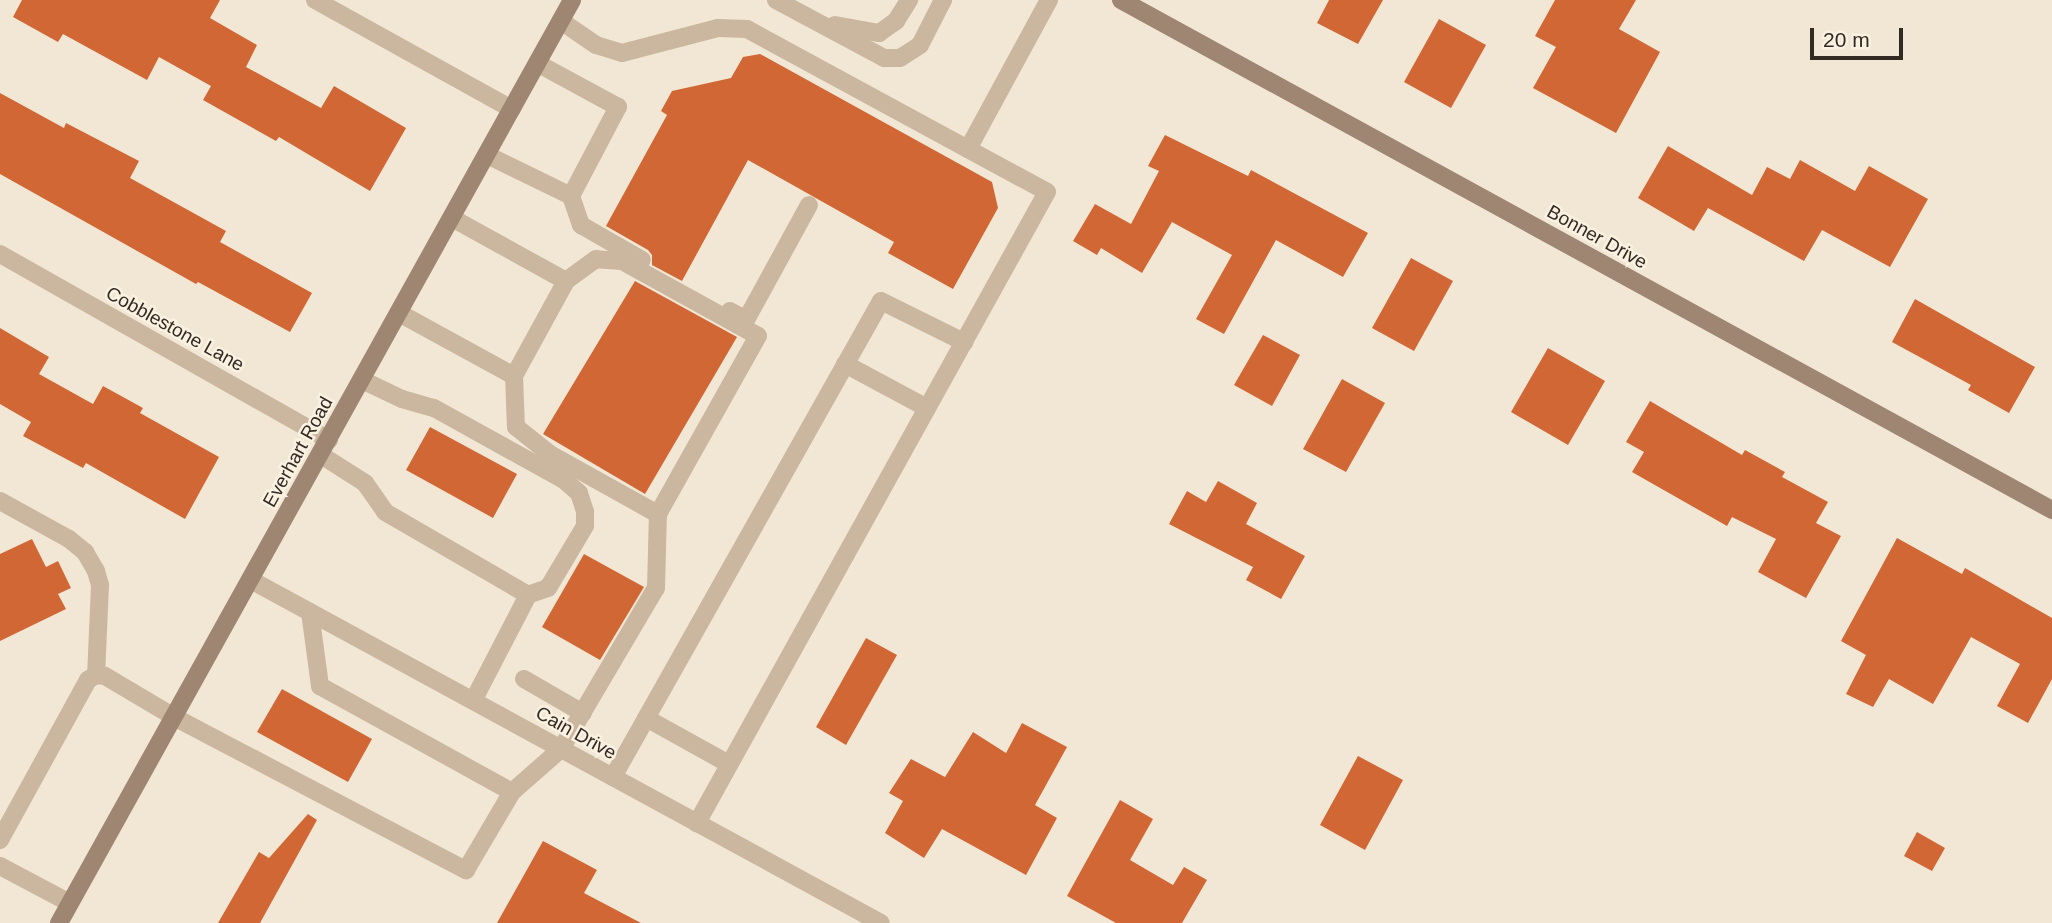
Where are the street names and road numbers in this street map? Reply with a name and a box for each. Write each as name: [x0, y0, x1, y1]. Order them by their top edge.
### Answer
street label: Bonner Drive: [1543, 200, 1651, 274]
street label: Cobblestone Lane: [102, 282, 248, 376]
street label: Everhart Road: [258, 393, 338, 511]
street label: Cain Drive: [532, 702, 620, 764]

